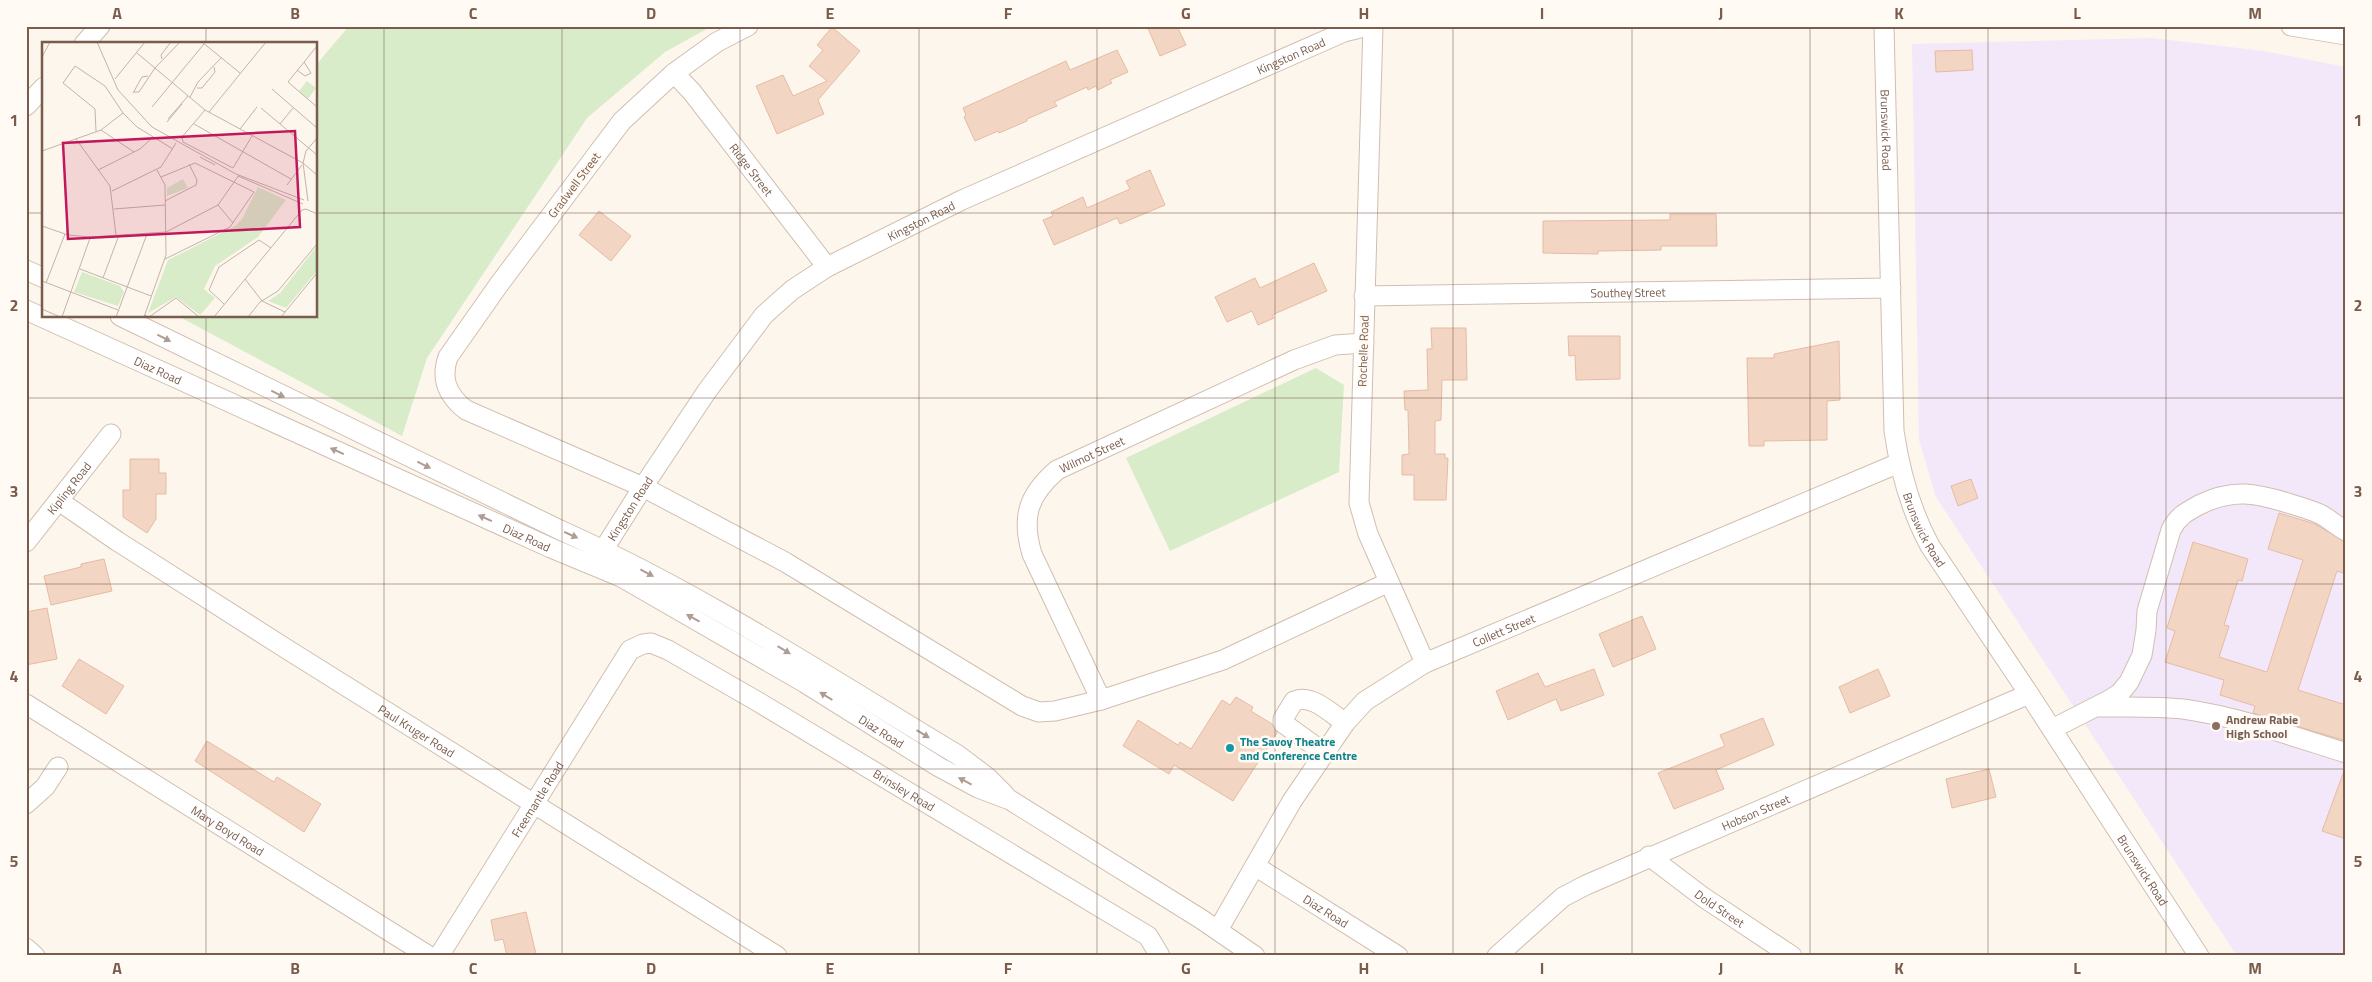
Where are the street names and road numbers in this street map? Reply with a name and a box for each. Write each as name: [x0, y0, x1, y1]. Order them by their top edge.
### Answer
street label: Kingston Road: [1253, 32, 1328, 79]
street label: Brunswick Road: [1876, 89, 1897, 171]
street label: Ridge Street: [725, 139, 779, 201]
street label: Gradwell Street: [543, 147, 606, 222]
street label: Kingston Road: [884, 196, 958, 245]
street label: Southey Street: [1590, 282, 1667, 302]
street label: Rochelle Road: [1352, 315, 1374, 387]
street label: Diaz Road: [131, 351, 185, 389]
street label: Wilmot Street: [1056, 430, 1128, 477]
street label: Kipling Road: [42, 457, 95, 518]
street label: Kingston Road: [602, 472, 657, 544]
street label: Brunswick Road: [1899, 490, 1951, 571]
street label: Diaz Road: [500, 518, 554, 556]
street label: Collett Street: [1469, 608, 1539, 652]
street label: Paul Kruger Road: [375, 699, 459, 762]
street label: Diaz Road: [855, 710, 908, 753]
street label: Freemantle Road: [506, 757, 568, 841]
street label: Brinsley Road: [870, 764, 939, 816]
street label: Hobson Street: [1718, 789, 1793, 835]
street label: Mary Boyd Road: [188, 800, 268, 860]
street label: Brunswick Road: [2113, 831, 2173, 909]
street label: Dold Street: [1691, 884, 1749, 932]
street label: Diaz Road: [1300, 889, 1353, 932]

